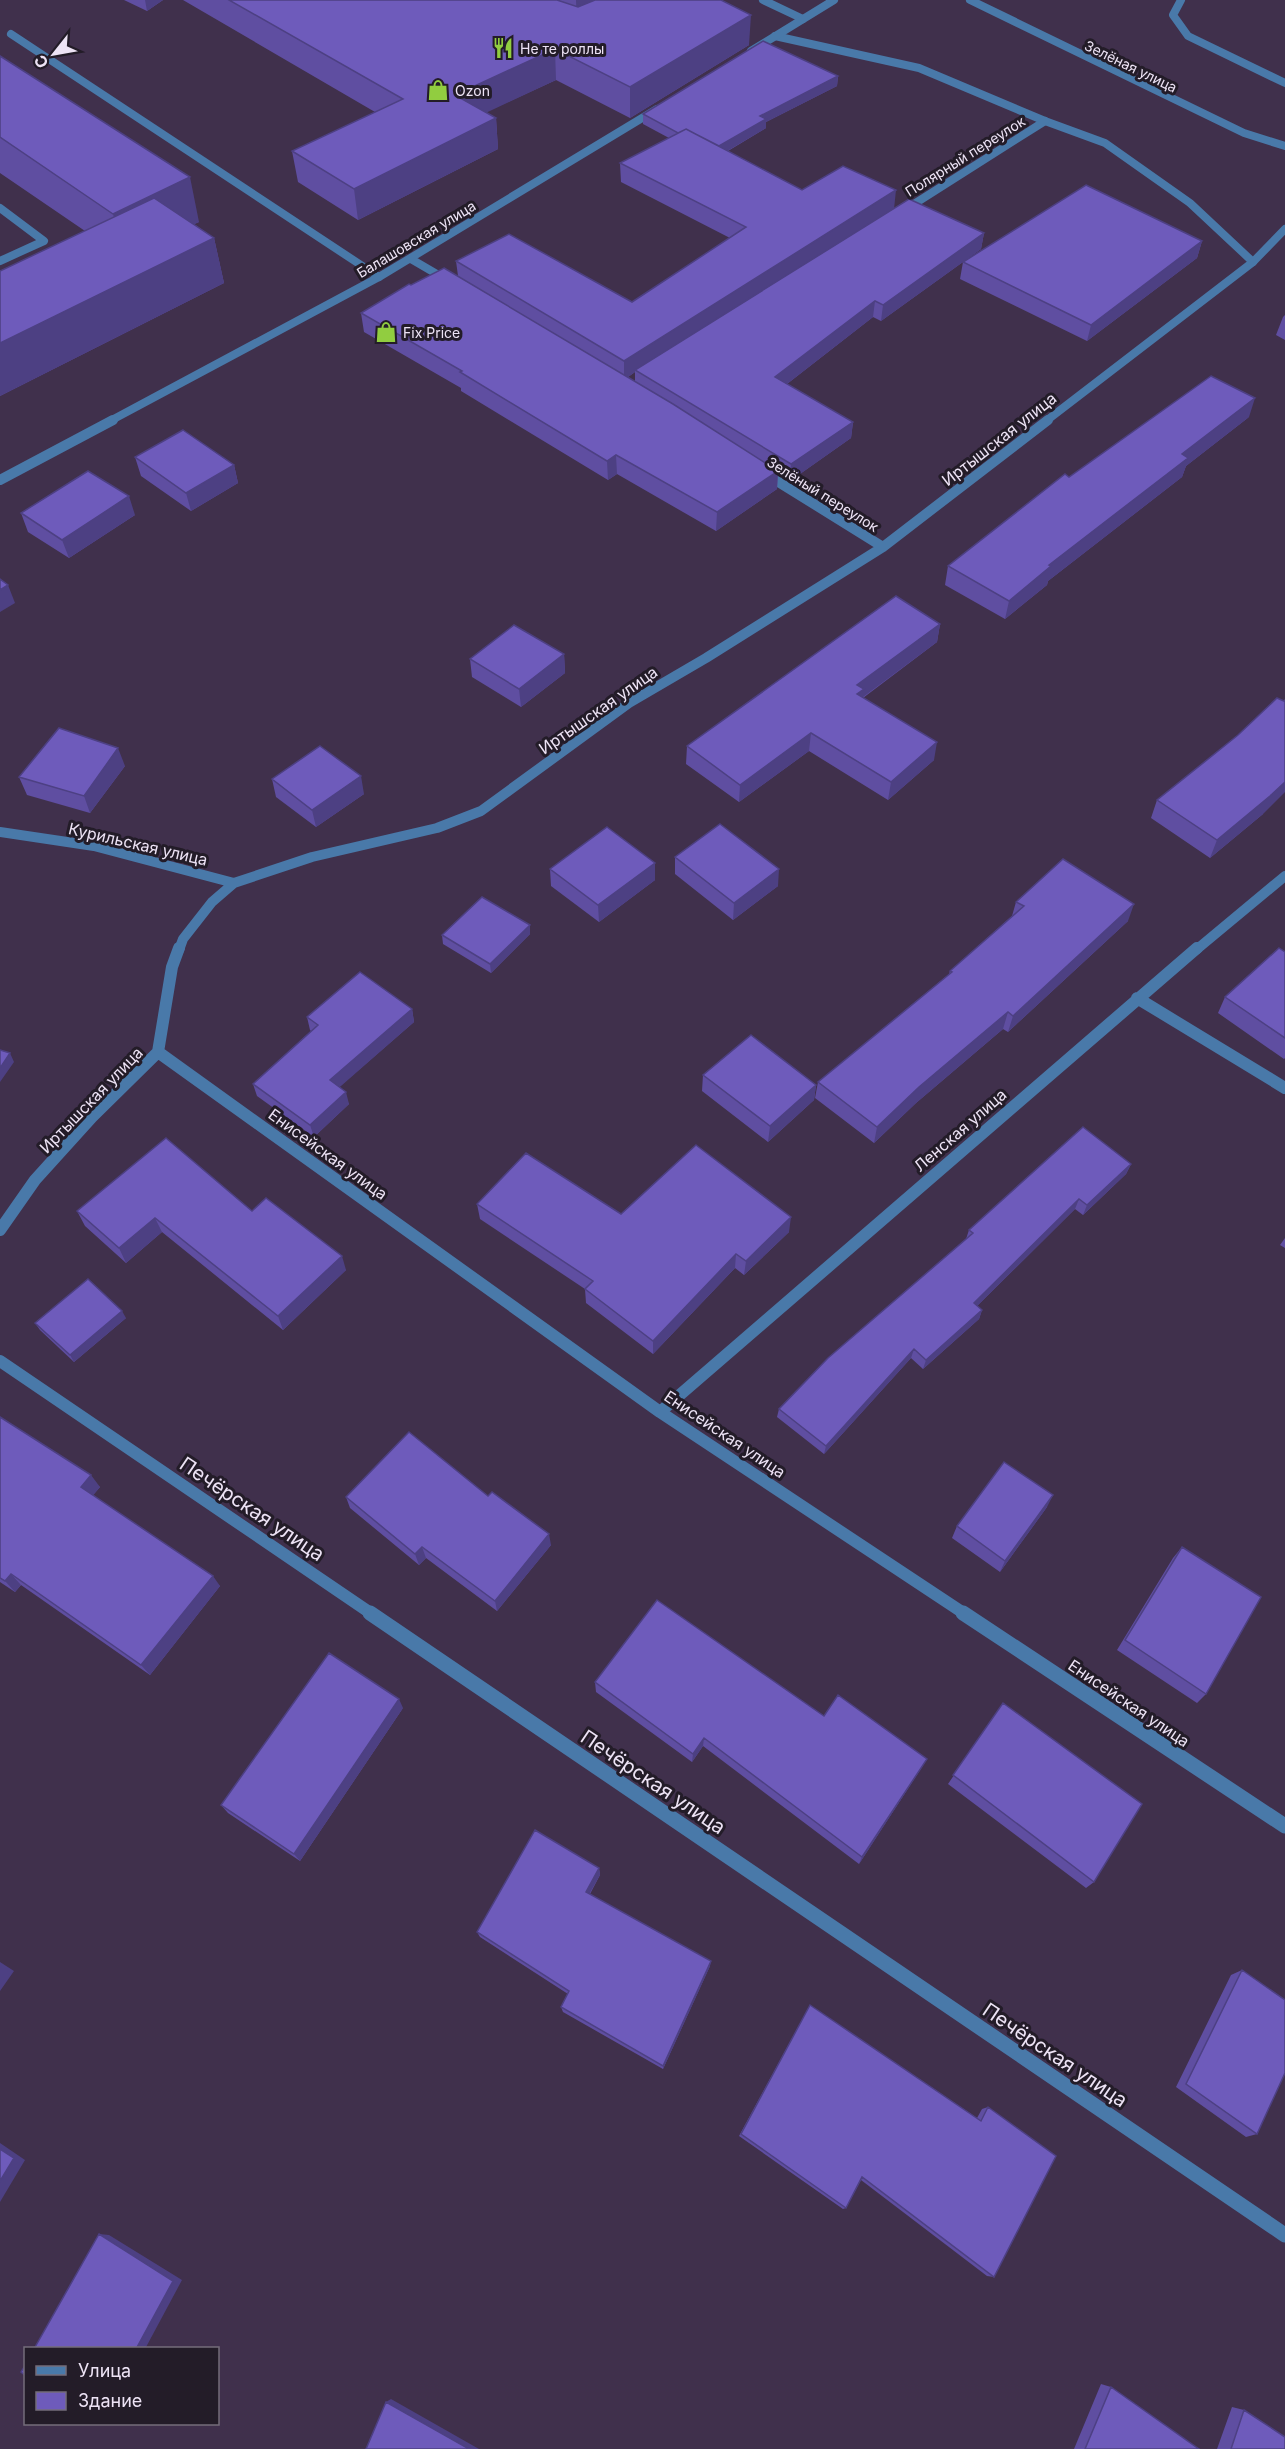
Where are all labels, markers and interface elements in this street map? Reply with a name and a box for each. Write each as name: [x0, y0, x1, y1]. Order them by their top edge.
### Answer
north arrow: [24, 24, 84, 84]
restaurant icon: Не те роллы: [491, 36, 515, 60]
street label: Зелёная улица: [1082, 36, 1180, 96]
place label: Не те роллы: [520, 40, 604, 57]
text: С: [29, 51, 53, 72]
shop icon: Ozon: [426, 78, 450, 102]
place label: Ozon: [455, 82, 490, 99]
street label: Полярный переулок: [902, 112, 1028, 200]
street label: Балашовская улица: [354, 197, 478, 281]
shop icon: Fix Price: [374, 320, 398, 344]
place label: Fix Price: [403, 324, 460, 341]
street label: Иртышская улица: [938, 388, 1060, 490]
street label: Зелёный переулок: [764, 453, 882, 535]
street label: Иртышская улица: [535, 662, 661, 758]
street label: Курильская улица: [67, 818, 209, 870]
street label: Иртышская улица: [35, 1043, 147, 1157]
street label: Ленская улица: [910, 1084, 1010, 1176]
street label: Енисейская улица: [265, 1104, 391, 1204]
street label: Енисейская улица: [661, 1386, 789, 1482]
street label: Печёрская улица: [175, 1452, 329, 1566]
street label: Енисейская улица: [1065, 1655, 1193, 1751]
street label: Печёрская улица: [576, 1725, 730, 1839]
street label: Печёрская улица: [978, 1998, 1132, 2112]
legend: [24, 2347, 219, 2425]
text: Улица: [78, 2360, 131, 2381]
text: Здание: [78, 2390, 142, 2411]

